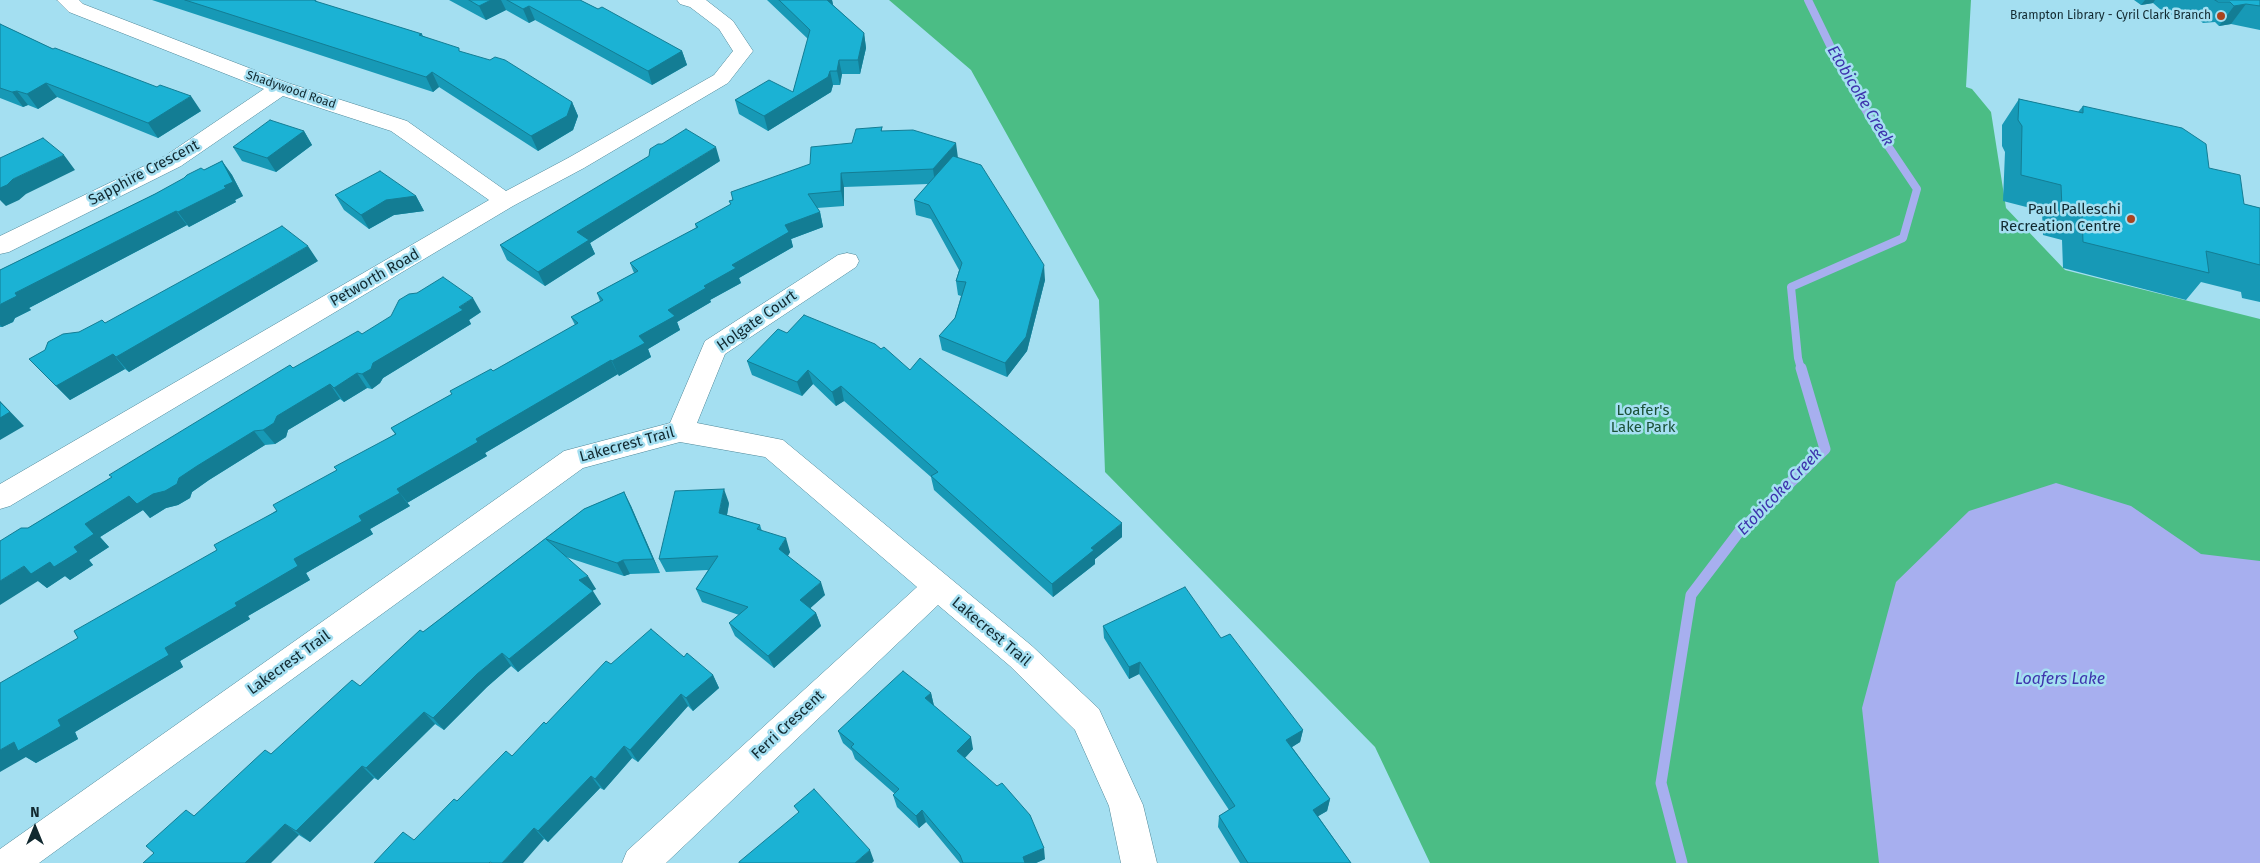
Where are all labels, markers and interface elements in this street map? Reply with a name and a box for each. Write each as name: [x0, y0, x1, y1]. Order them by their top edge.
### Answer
place label: Brampton Library - Cyril Clark Branch: [2010, 9, 2211, 23]
marker: Brampton Library - Cyril Clark Branch: [2215, 10, 2227, 22]
water label: Etobicoke Creek: [1823, 42, 1897, 150]
street label: Shadywood Road: [244, 68, 338, 112]
street label: Sapphire Crescent: [86, 136, 202, 210]
place label: Paul Palleschi Recreation Centre: [2000, 201, 2121, 236]
marker: Paul Palleschi Recreation Centre: [2125, 213, 2137, 225]
street label: Petworth Road: [327, 245, 423, 311]
street label: Holgate Court: [714, 287, 800, 355]
park label: Loafer's Lake Park: [1611, 402, 1675, 437]
street label: Lakecrest Trail: [578, 424, 676, 466]
water label: Etobicoke Creek: [1734, 444, 1826, 540]
street label: Lakecrest Trail: [948, 594, 1034, 670]
street label: Lakecrest Trail: [244, 627, 334, 699]
water label: Loafers Lake: [2015, 670, 2105, 690]
street label: Ferri Crescent: [748, 687, 828, 763]
north arrow: [10, 803, 60, 853]
text: N: [30, 804, 40, 821]

